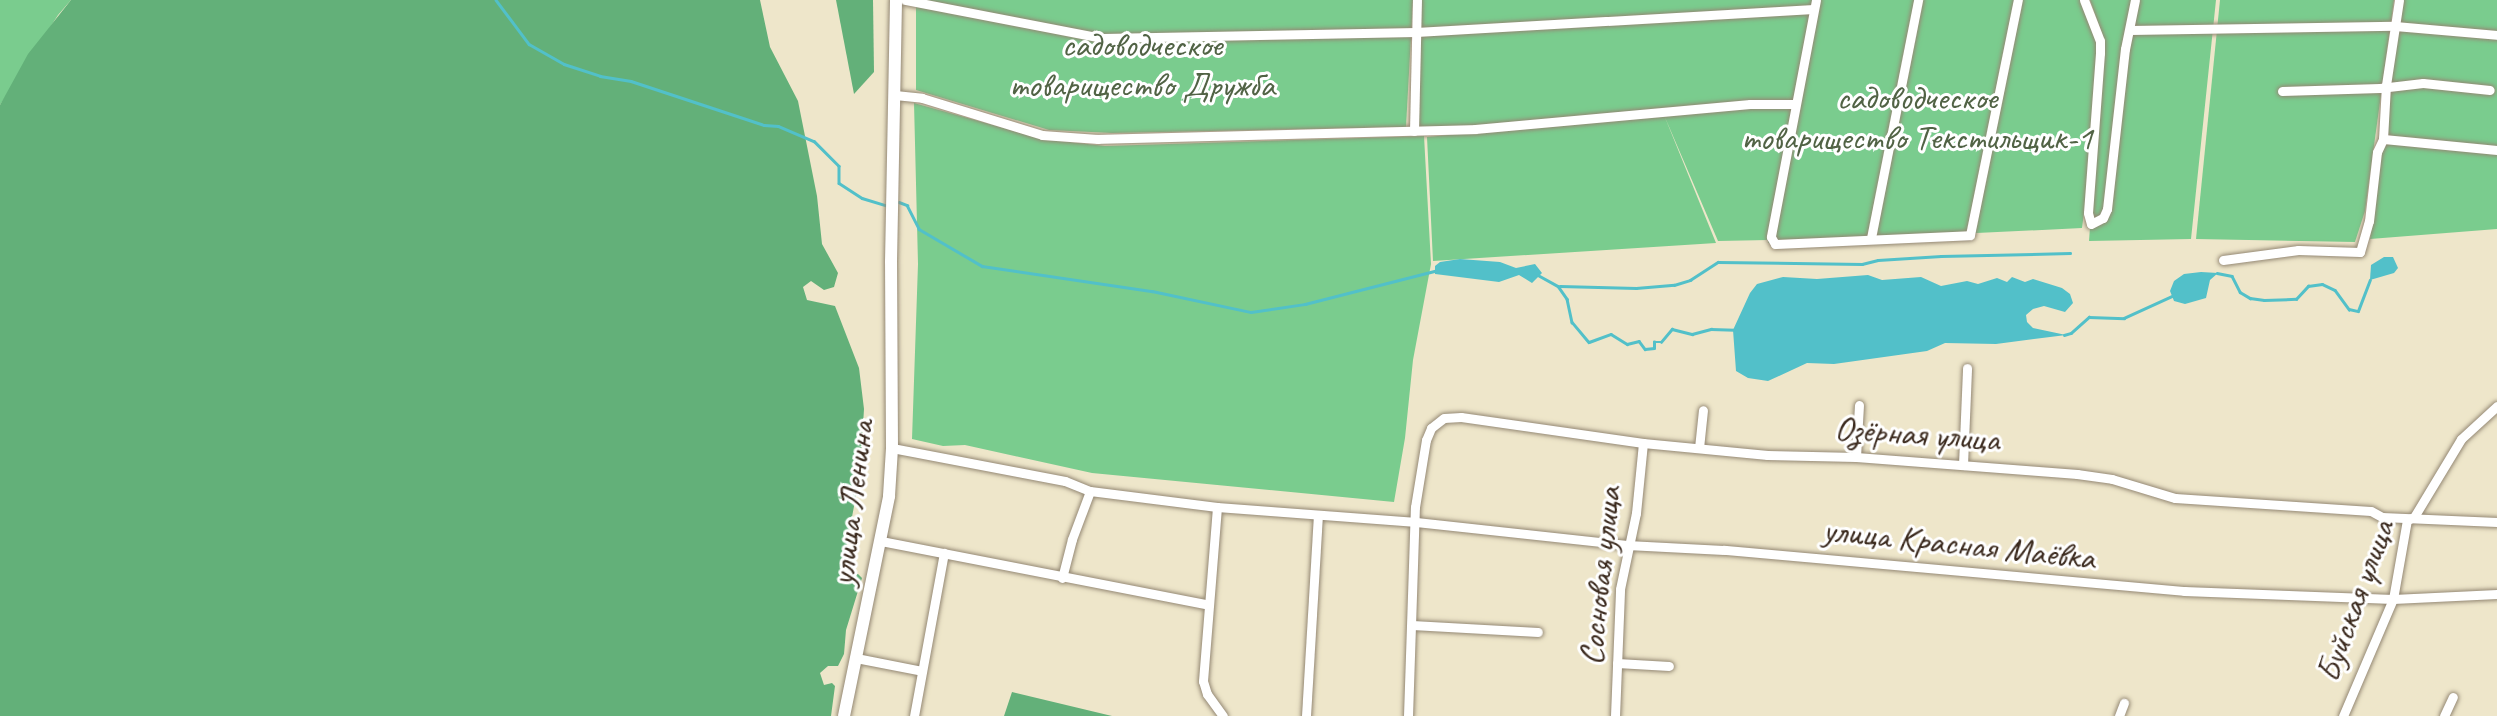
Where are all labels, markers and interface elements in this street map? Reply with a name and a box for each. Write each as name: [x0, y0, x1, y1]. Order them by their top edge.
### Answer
park label: садоводческое товарищество Дружба: [1010, 24, 1274, 106]
park label: садоводческое товарищество Текстильщик-1: [1741, 77, 2093, 159]
street label: Озёрная улица: [1832, 407, 2002, 461]
street label: улица Ленина: [821, 418, 883, 588]
street label: Сосновая улица: [1570, 484, 1630, 668]
street label: улица Красная Маёвка: [1821, 509, 2097, 579]
street label: Буйская улица: [2306, 513, 2404, 689]

